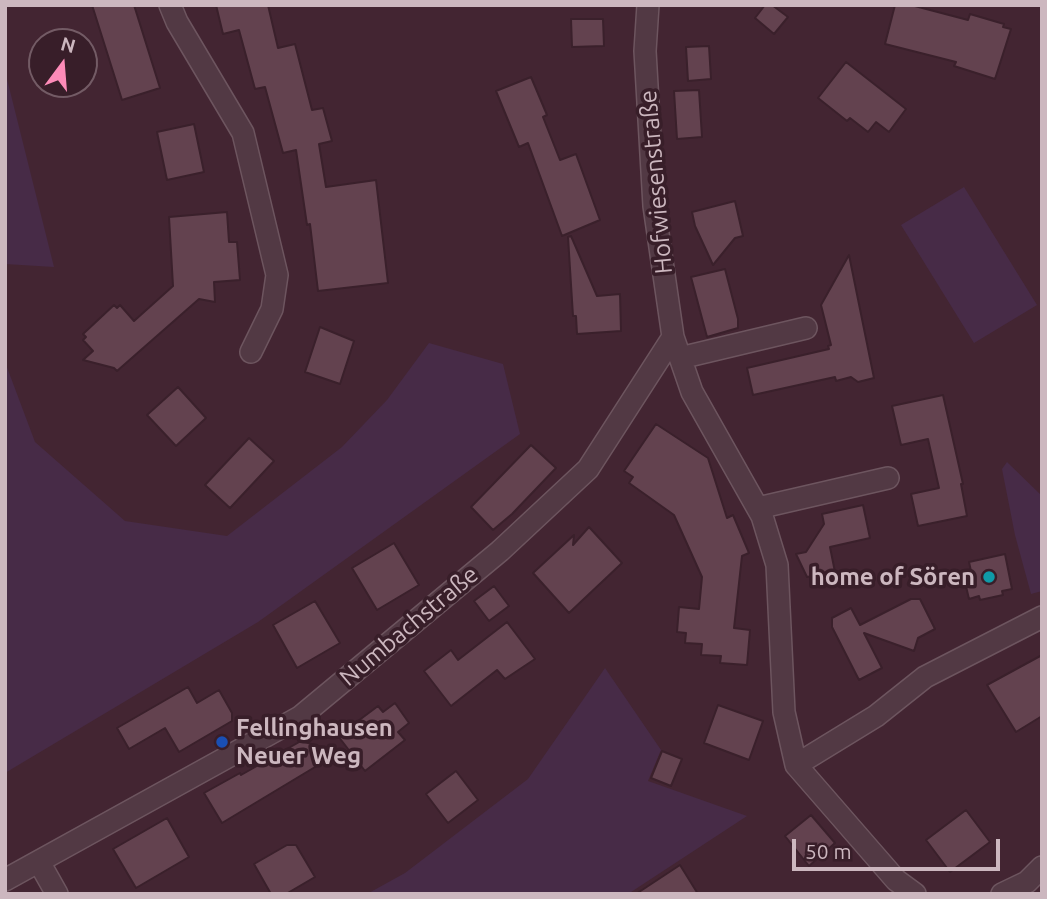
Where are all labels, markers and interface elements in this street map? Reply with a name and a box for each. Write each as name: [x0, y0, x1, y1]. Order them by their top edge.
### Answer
north arrow: [28, 28, 98, 98]
text: N: [58, 32, 78, 57]
street label: Hofwiesenstraße: [634, 89, 678, 275]
street label: Numbachstraße: [334, 560, 484, 692]
place label: home of Sören: [811, 563, 975, 591]
marker: home of Sören: [981, 569, 997, 585]
place label: Fellinghausen Neuer Weg: [236, 714, 393, 770]
marker: Fellinghausen Neuer Weg: [214, 734, 230, 750]
scale bar: [795, 825, 1003, 869]
text: 50 m: [805, 839, 852, 863]

